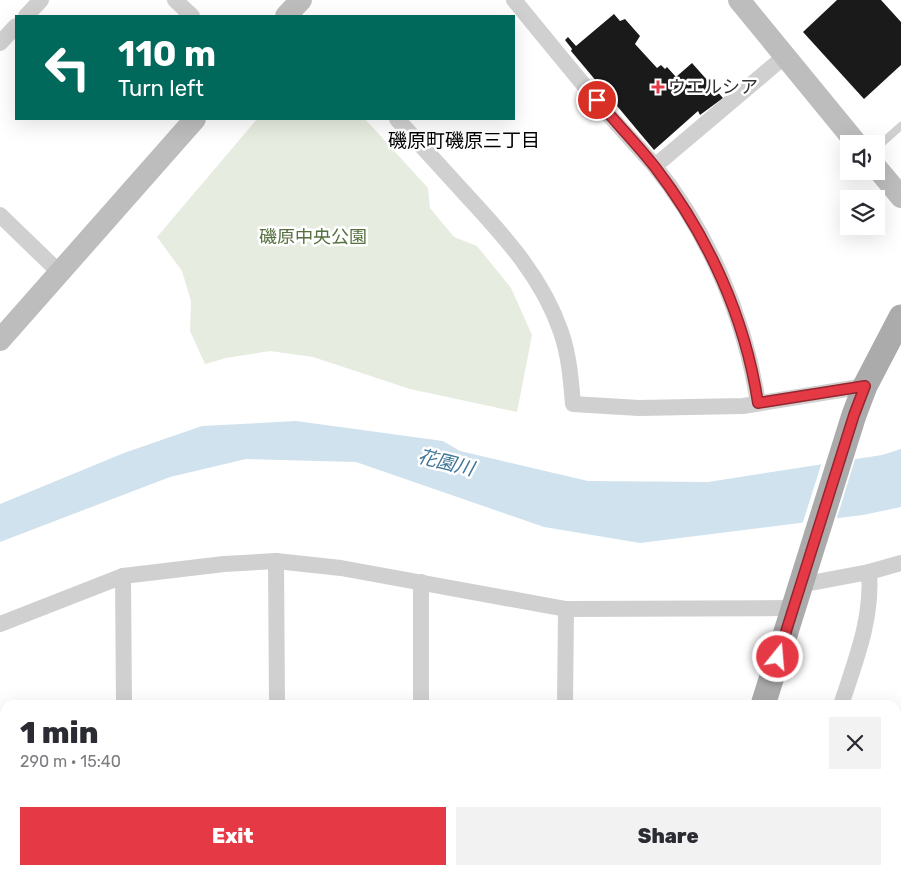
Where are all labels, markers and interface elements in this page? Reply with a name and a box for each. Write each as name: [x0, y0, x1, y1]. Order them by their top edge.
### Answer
text: 110 m: [118, 33, 216, 75]
icon: left: [35, 35, 100, 100]
text: Turn left: [118, 75, 204, 102]
place label: ウエルシア: [668, 76, 758, 98]
pin: [576, 79, 618, 121]
marker: ウエルシア: [652, 81, 664, 93]
icon: arrive: [583, 86, 611, 114]
district label: 磯原町磯原三丁目: [388, 129, 540, 152]
map controls: [840, 135, 885, 235]
button: sound: [840, 135, 885, 180]
button: layers: [840, 190, 885, 235]
park label: 磯原中央公園: [259, 226, 367, 248]
water label: 花園川: [415, 444, 478, 481]
position arrow: [751, 630, 803, 682]
text: 1 min: [20, 715, 98, 751]
button: close: [829, 717, 881, 769]
text: 290 m · 15:40: [20, 752, 121, 771]
button: Exit: [20, 807, 446, 865]
button: Share: [456, 807, 881, 865]

